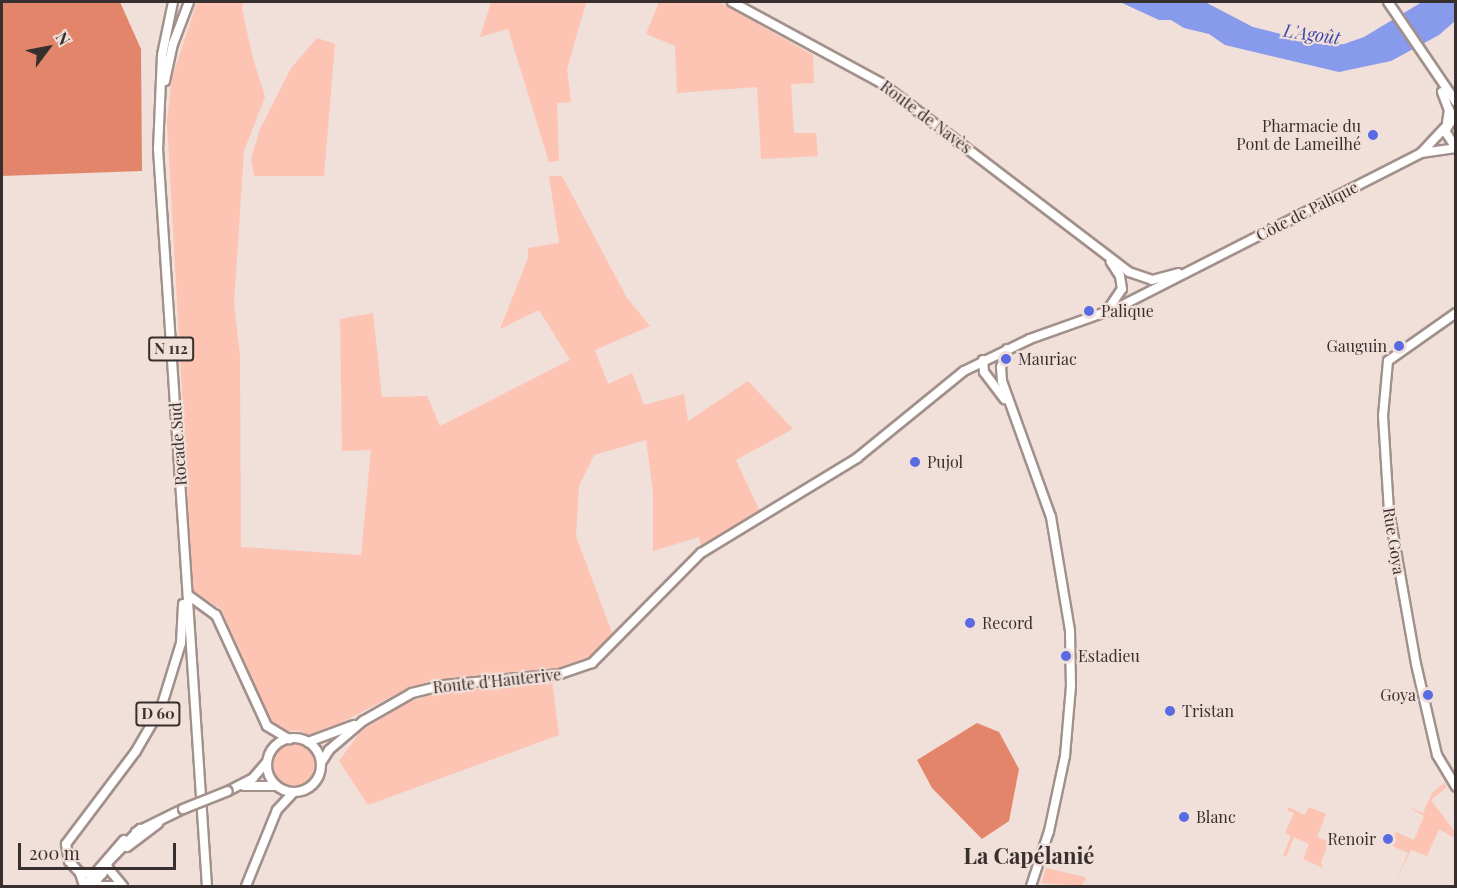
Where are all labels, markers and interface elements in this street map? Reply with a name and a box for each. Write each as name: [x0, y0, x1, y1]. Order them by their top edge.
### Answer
north arrow: [18, 18, 78, 78]
water label: L'Agoût: [1282, 19, 1342, 49]
text: N: [52, 28, 76, 49]
street label: Route de Navès: [877, 76, 975, 158]
place label: Pharmacie du Pont de Lameilhé: [1236, 116, 1361, 154]
marker: Pharmacie du Pont de Lameilhé: [1366, 128, 1380, 142]
street label: Côte de Palique: [1253, 177, 1361, 245]
place label: Palique: [1101, 301, 1154, 321]
marker: Palique: [1082, 304, 1096, 318]
place label: Gauguin: [1327, 336, 1387, 356]
road number: N 112: [147, 337, 195, 361]
marker: Gauguin: [1392, 339, 1406, 353]
place label: Mauriac: [1018, 349, 1077, 369]
marker: Mauriac: [999, 352, 1013, 366]
street label: Rocade Sud: [166, 402, 190, 486]
place label: Pujol: [927, 452, 963, 472]
marker: Pujol: [908, 455, 922, 469]
street label: Rue Goya: [1379, 506, 1409, 576]
place label: Record: [982, 613, 1033, 633]
marker: Record: [963, 616, 977, 630]
place label: Estadieu: [1078, 646, 1140, 666]
marker: Estadieu: [1059, 649, 1073, 663]
street label: Route d'Hauterive: [432, 665, 562, 697]
place label: Goya: [1380, 685, 1416, 705]
marker: Goya: [1421, 688, 1435, 702]
place label: Tristan: [1182, 701, 1234, 721]
road number: D 60: [134, 702, 182, 726]
marker: Tristan: [1163, 704, 1177, 718]
place label: Blanc: [1196, 807, 1236, 827]
marker: Blanc: [1177, 810, 1191, 824]
place label: Renoir: [1327, 829, 1376, 849]
scale bar: [21, 831, 178, 869]
marker: Renoir: [1381, 832, 1395, 846]
text: 200 m: [29, 841, 80, 865]
district label: La Capélanié: [964, 843, 1094, 869]

